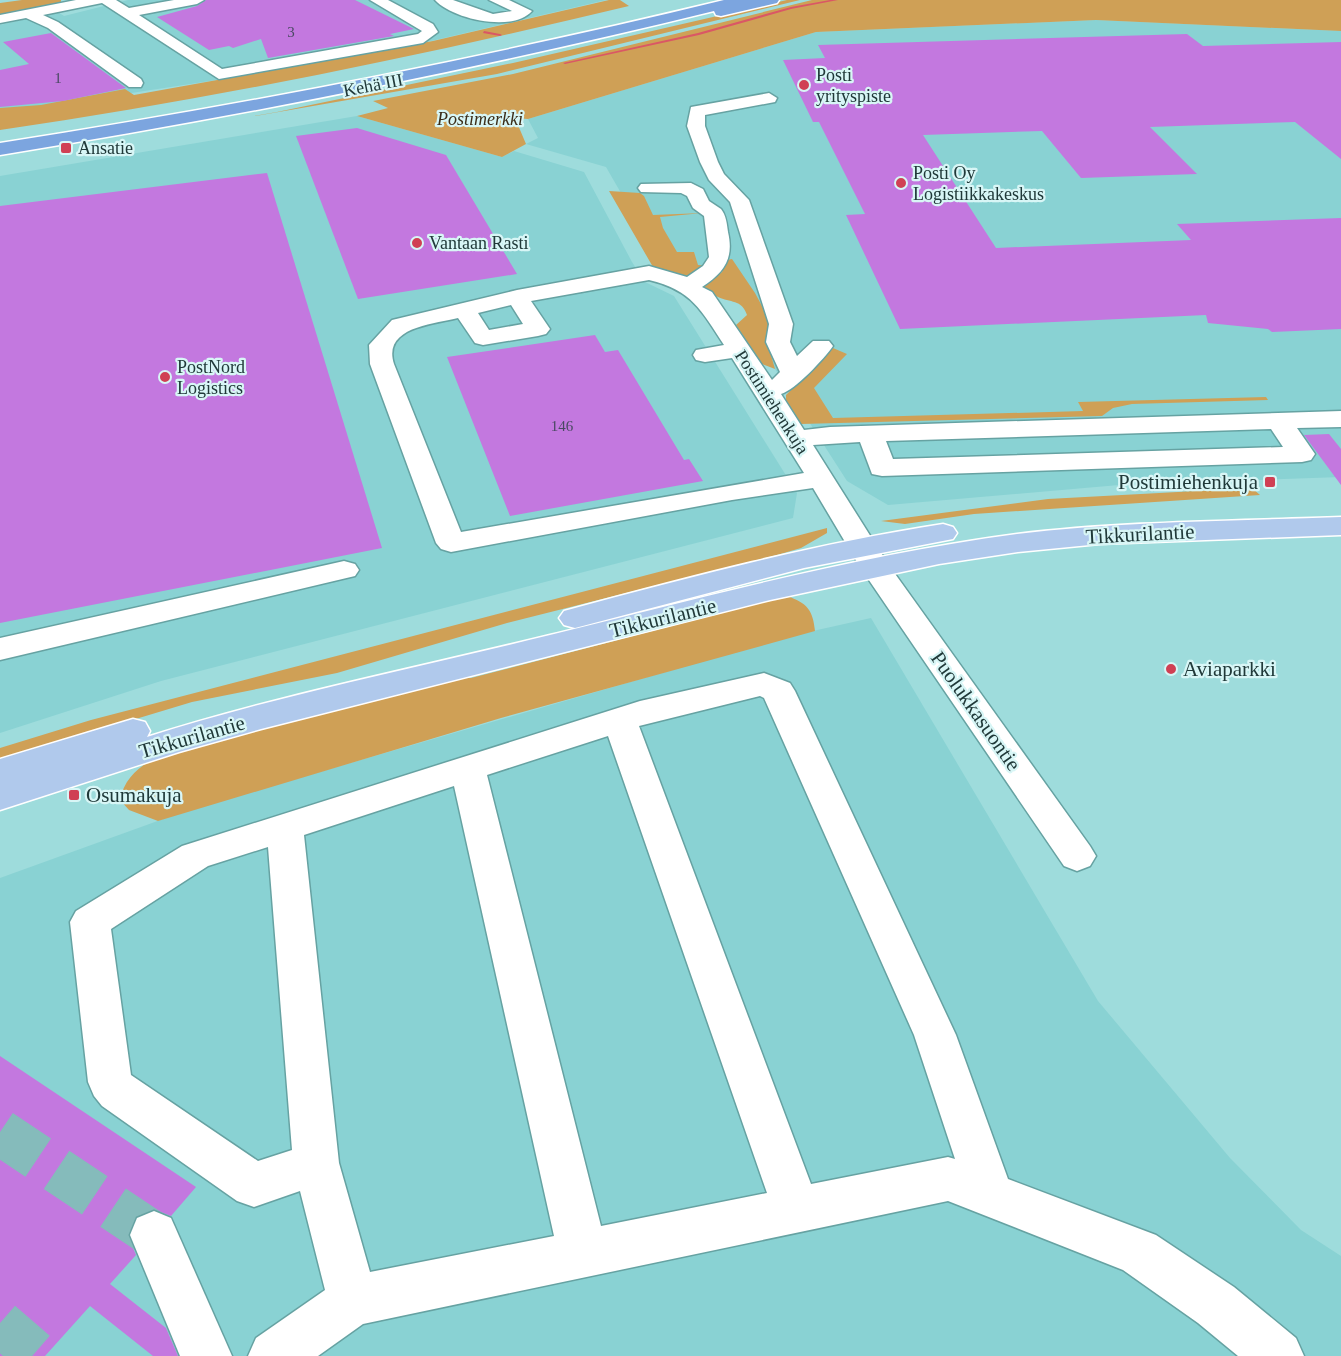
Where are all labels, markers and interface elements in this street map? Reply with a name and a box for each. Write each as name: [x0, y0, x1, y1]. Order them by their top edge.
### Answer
house number: 3: [287, 24, 295, 40]
place label: Posti yrityspiste: [816, 65, 891, 106]
street label: Kehä III: [341, 69, 405, 101]
house number: 1: [54, 70, 62, 86]
marker: Posti yrityspiste: [797, 78, 811, 92]
park label: Postimerkki: [436, 109, 523, 129]
place label: Ansatie: [78, 138, 133, 158]
marker: Ansatie: [59, 141, 73, 155]
place label: Posti Oy Logistiikkakeskus: [913, 163, 1044, 204]
marker: Posti Oy Logistiikkakeskus: [894, 176, 908, 190]
place label: Vantaan Rasti: [429, 233, 528, 253]
marker: Vantaan Rasti: [410, 236, 424, 250]
street label: Postimiehenkuja: [731, 346, 813, 458]
place label: PostNord Logistics: [177, 357, 245, 398]
marker: PostNord Logistics: [158, 370, 172, 384]
house number: 146: [551, 418, 574, 434]
place label: Postimiehenkuja: [1118, 470, 1259, 494]
marker: Postimiehenkuja: [1263, 475, 1277, 489]
street label: Tikkurilantie: [1085, 519, 1195, 549]
street label: Tikkurilantie: [607, 593, 719, 643]
street label: Puolukkasuontie: [926, 647, 1026, 775]
place label: Aviaparkki: [1183, 657, 1276, 681]
marker: Aviaparkki: [1164, 662, 1178, 676]
street label: Tikkurilantie: [136, 710, 248, 764]
place label: Osumakuja: [86, 783, 182, 807]
marker: Osumakuja: [67, 788, 81, 802]

